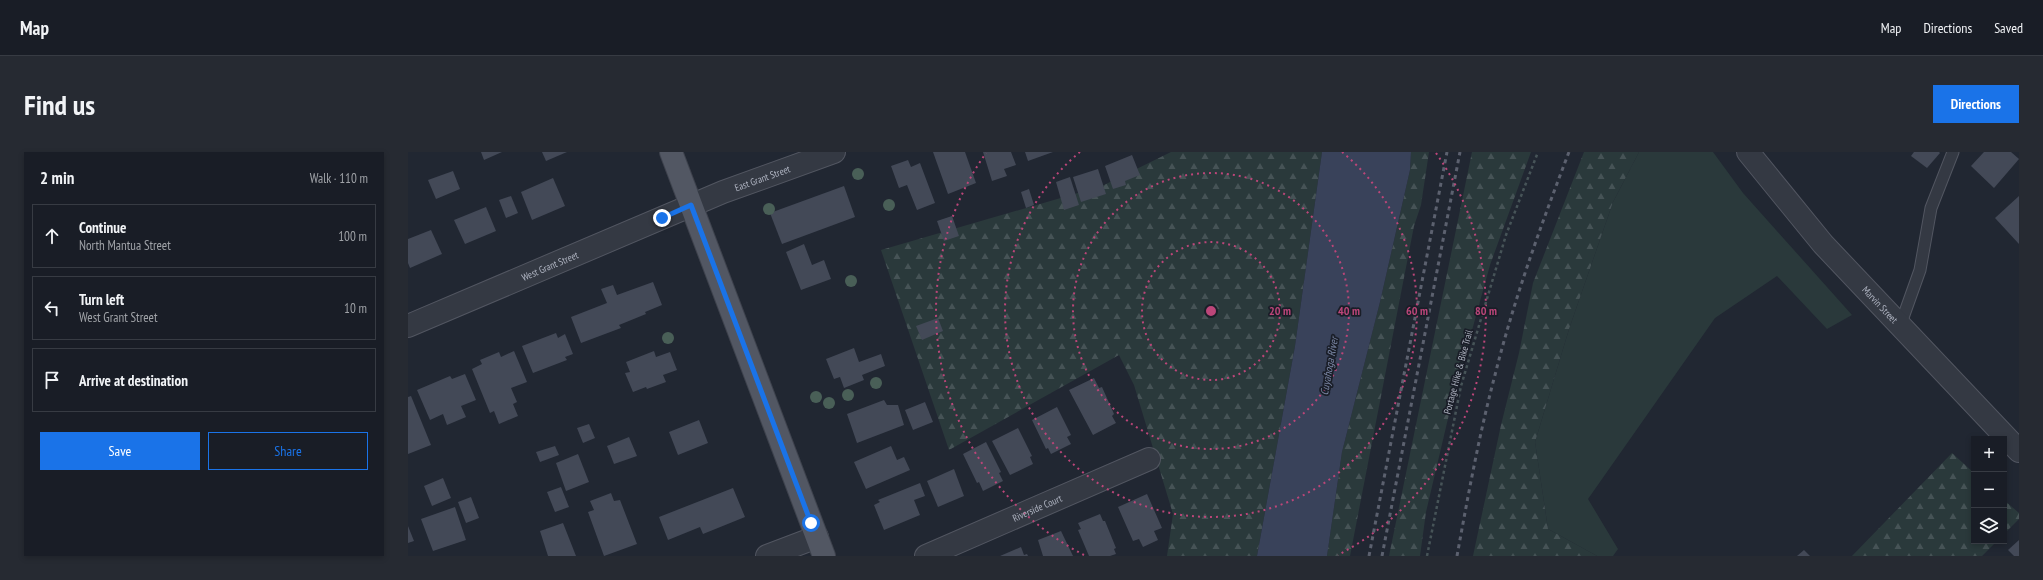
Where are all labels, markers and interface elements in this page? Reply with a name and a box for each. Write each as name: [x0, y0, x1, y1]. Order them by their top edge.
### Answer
text: Map: [20, 16, 49, 40]
text: Map: [1881, 19, 1901, 37]
text: Directions: [1923, 19, 1972, 37]
text: Saved: [1994, 19, 2023, 37]
button: Directions: [1933, 85, 2019, 123]
text: Find us: [24, 86, 95, 123]
street label: East Grant Street: [733, 162, 792, 194]
text: 2 min: [40, 167, 74, 189]
text: Walk · 110 m: [310, 170, 368, 187]
route end: [653, 209, 671, 227]
text: Continue: [79, 218, 126, 237]
icon: ahead: [41, 225, 63, 247]
text: 100 m: [338, 228, 367, 245]
text: North Mantua Street: [79, 237, 171, 254]
street label: West Grant Street: [519, 248, 580, 284]
street label: Marvin Street: [1860, 283, 1901, 326]
text: Turn left: [79, 290, 124, 309]
icon: left: [41, 297, 63, 319]
text: 10 m: [344, 300, 367, 317]
text: 20 m: [1269, 303, 1291, 318]
text: 40 m: [1338, 303, 1360, 318]
text: 60 m: [1406, 303, 1428, 318]
text: 80 m: [1475, 303, 1497, 318]
centre of rings: [1204, 304, 1218, 318]
text: West Grant Street: [79, 309, 157, 326]
street label: Portage Hike & Bike Trail: [1441, 328, 1476, 416]
water label: Cuyahoga River: [1317, 334, 1341, 396]
icon: arrive: [41, 369, 63, 391]
text: Arrive at destination: [79, 371, 188, 390]
button: Save: [40, 432, 200, 470]
button: Share: [208, 432, 368, 470]
map controls: [1971, 436, 2007, 544]
button: +: [1971, 436, 2007, 472]
button: −: [1971, 472, 2007, 508]
street label: Riverside Court: [1010, 491, 1064, 524]
button: layers: [1971, 508, 2007, 544]
route start: [802, 514, 820, 532]

